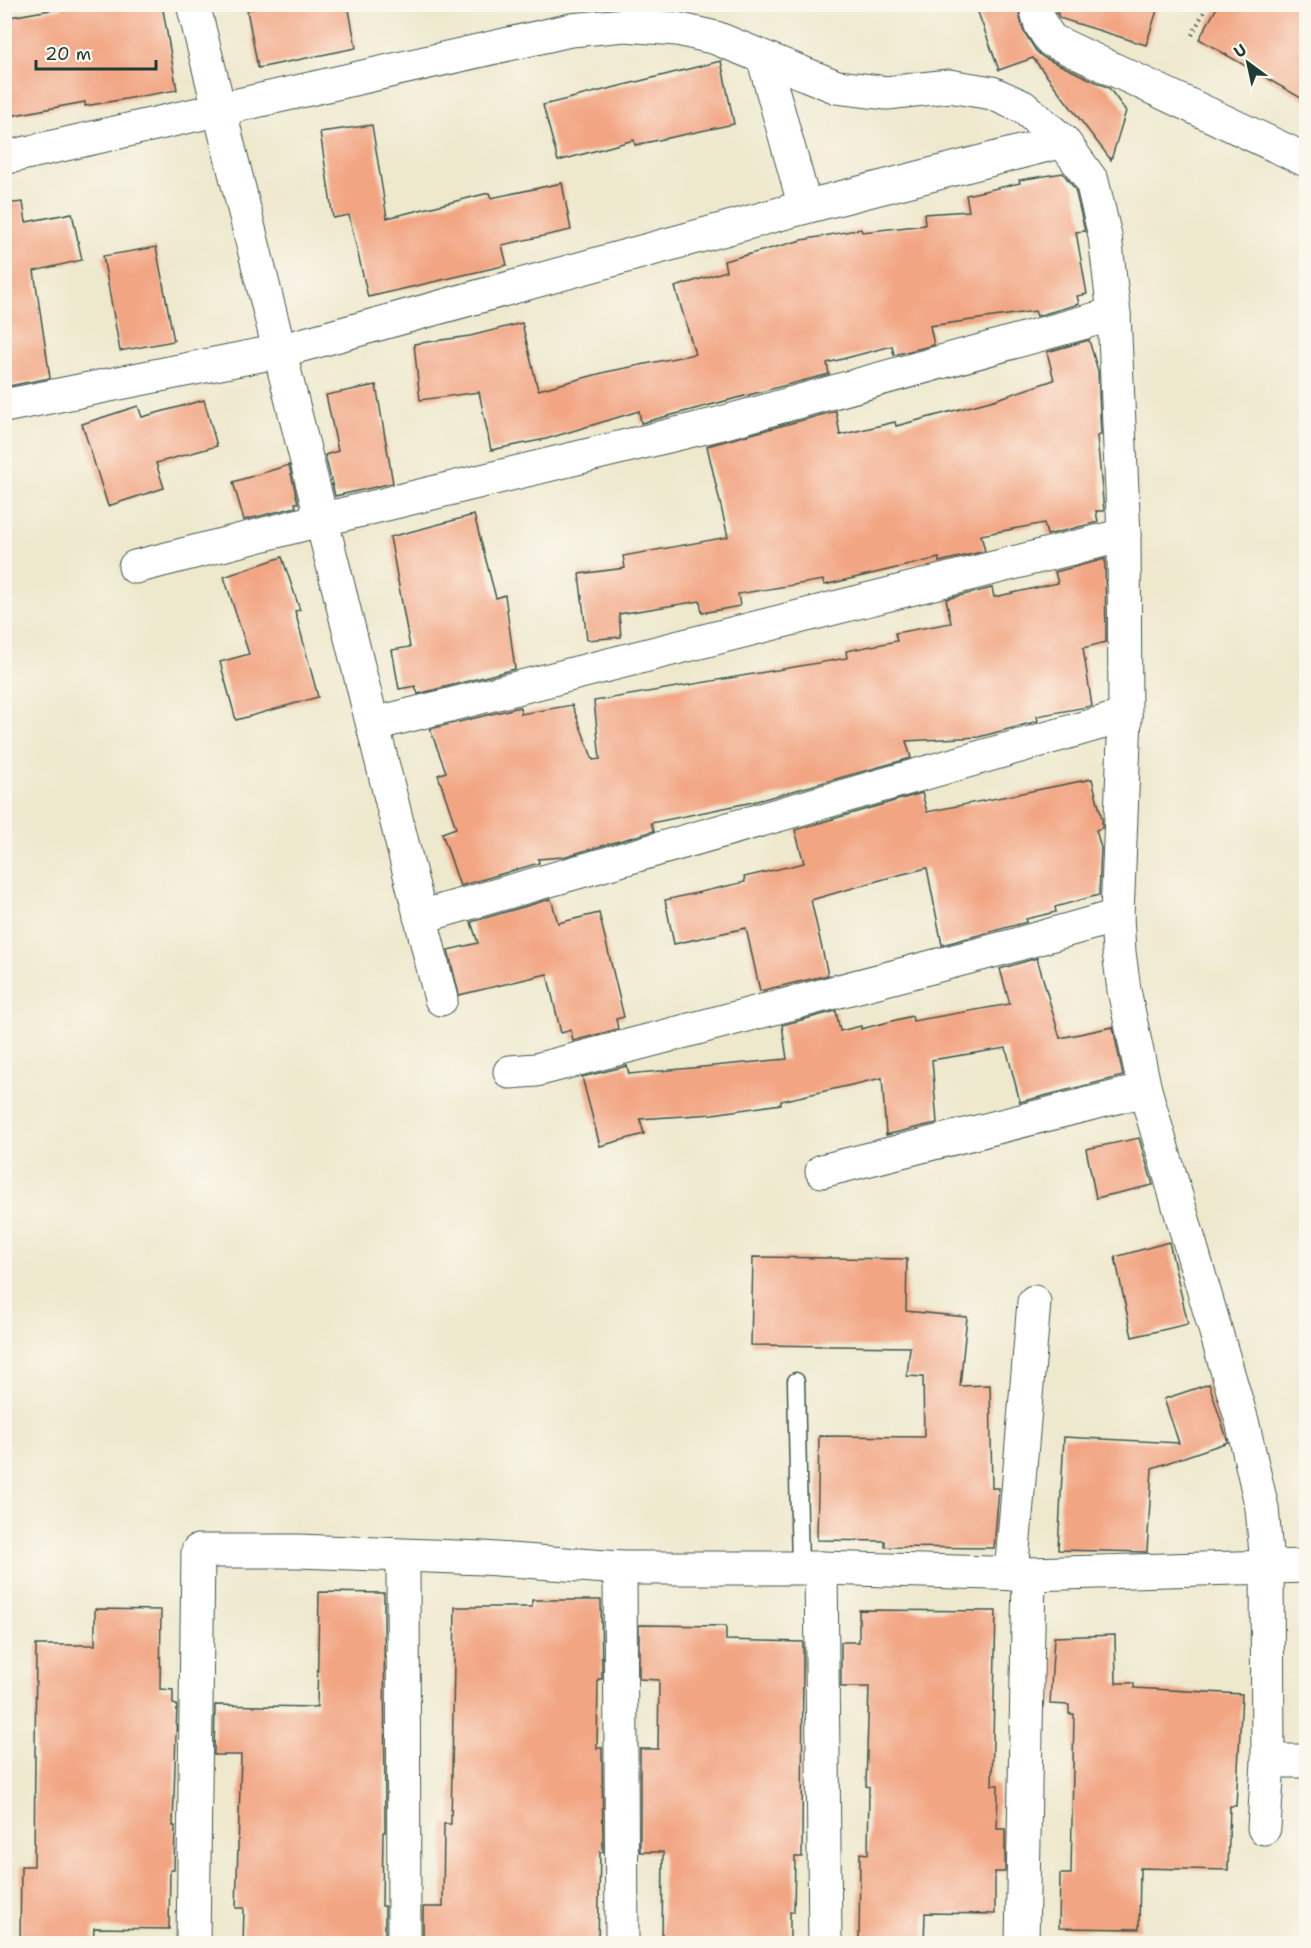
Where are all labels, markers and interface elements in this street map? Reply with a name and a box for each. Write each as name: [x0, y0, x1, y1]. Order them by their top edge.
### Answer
scale bar: [36, 33, 156, 71]
north arrow: [1218, 33, 1278, 93]
text: U: [1230, 39, 1250, 63]
text: 20 m: [45, 42, 91, 66]

